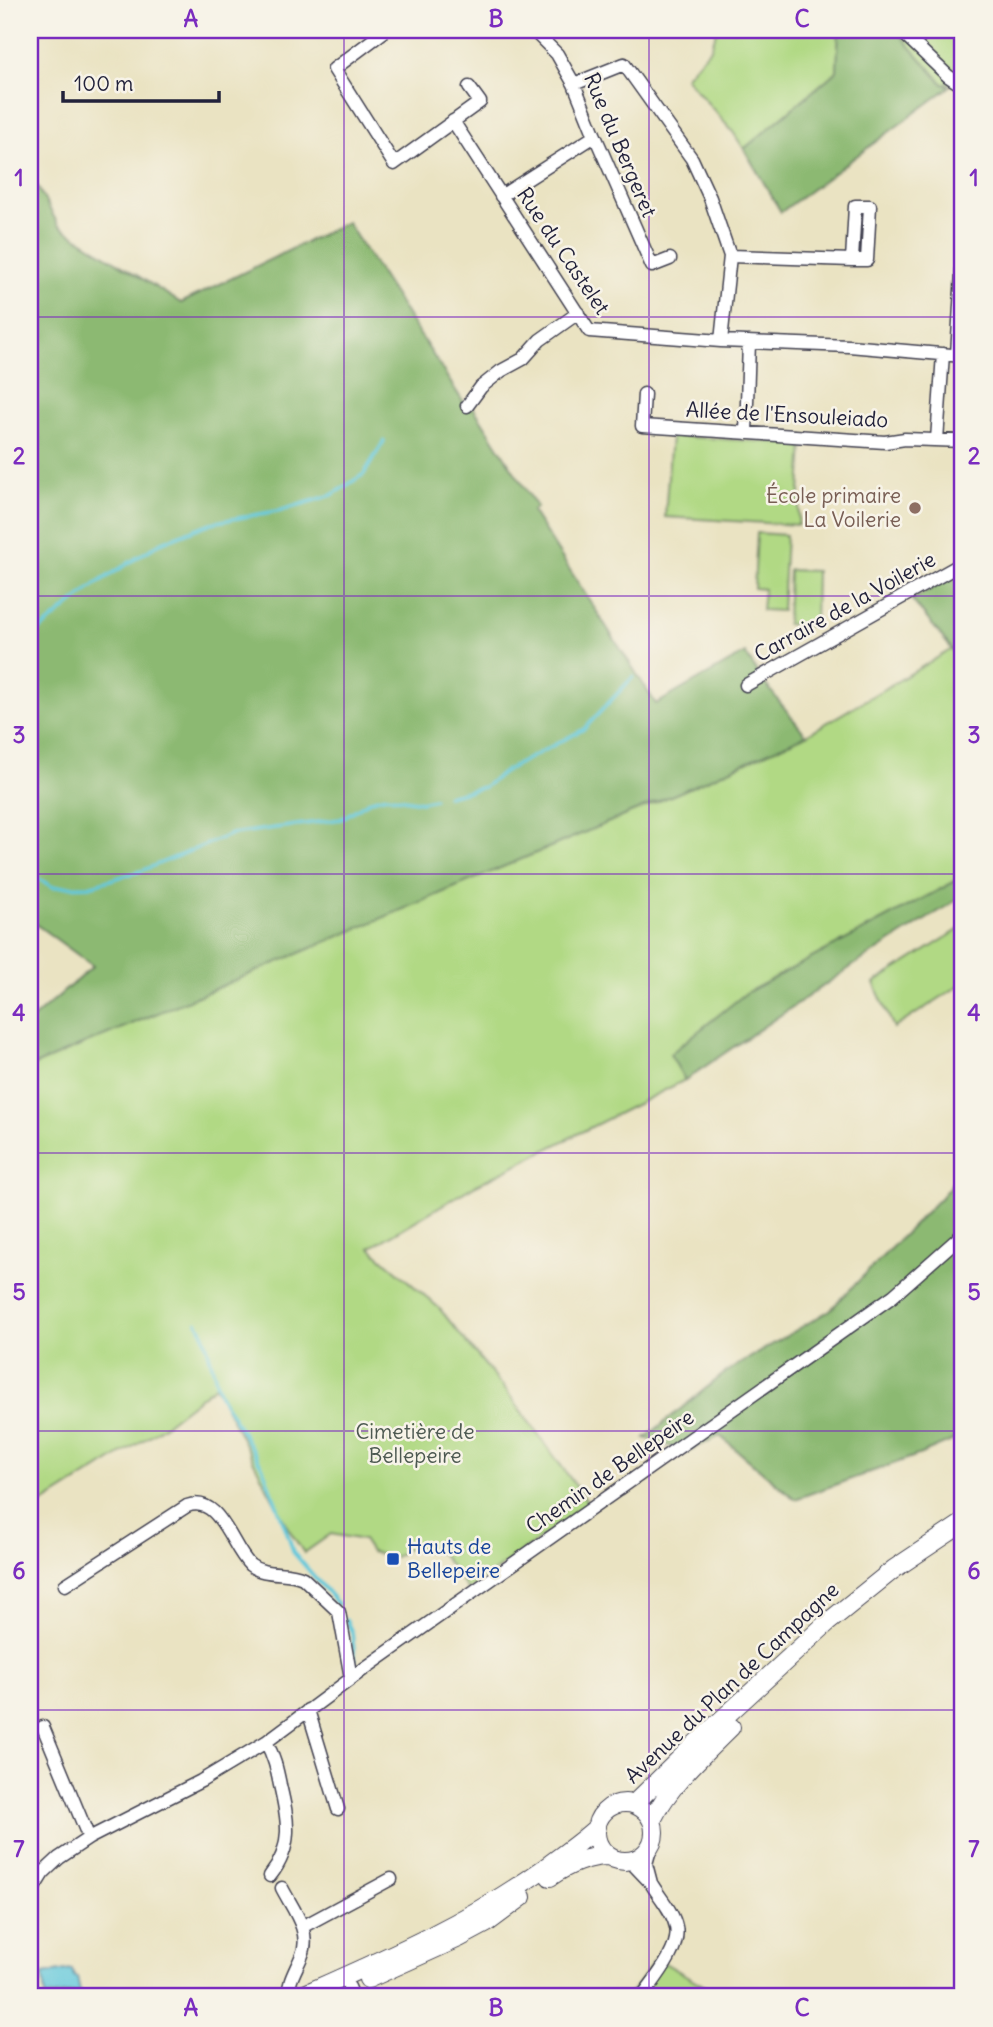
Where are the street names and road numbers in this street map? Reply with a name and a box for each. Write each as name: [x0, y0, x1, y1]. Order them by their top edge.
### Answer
street label: Rue du Bergeret: [578, 69, 663, 221]
street label: Rue du Castelet: [511, 182, 616, 320]
street label: Allée de l'Ensouleiado: [685, 396, 889, 433]
street label: Carraire de la Voilerie: [749, 546, 940, 668]
street label: Chemin de Bellepeire: [520, 1403, 699, 1540]
street label: Avenue du Plan de Campagne: [619, 1576, 844, 1789]

